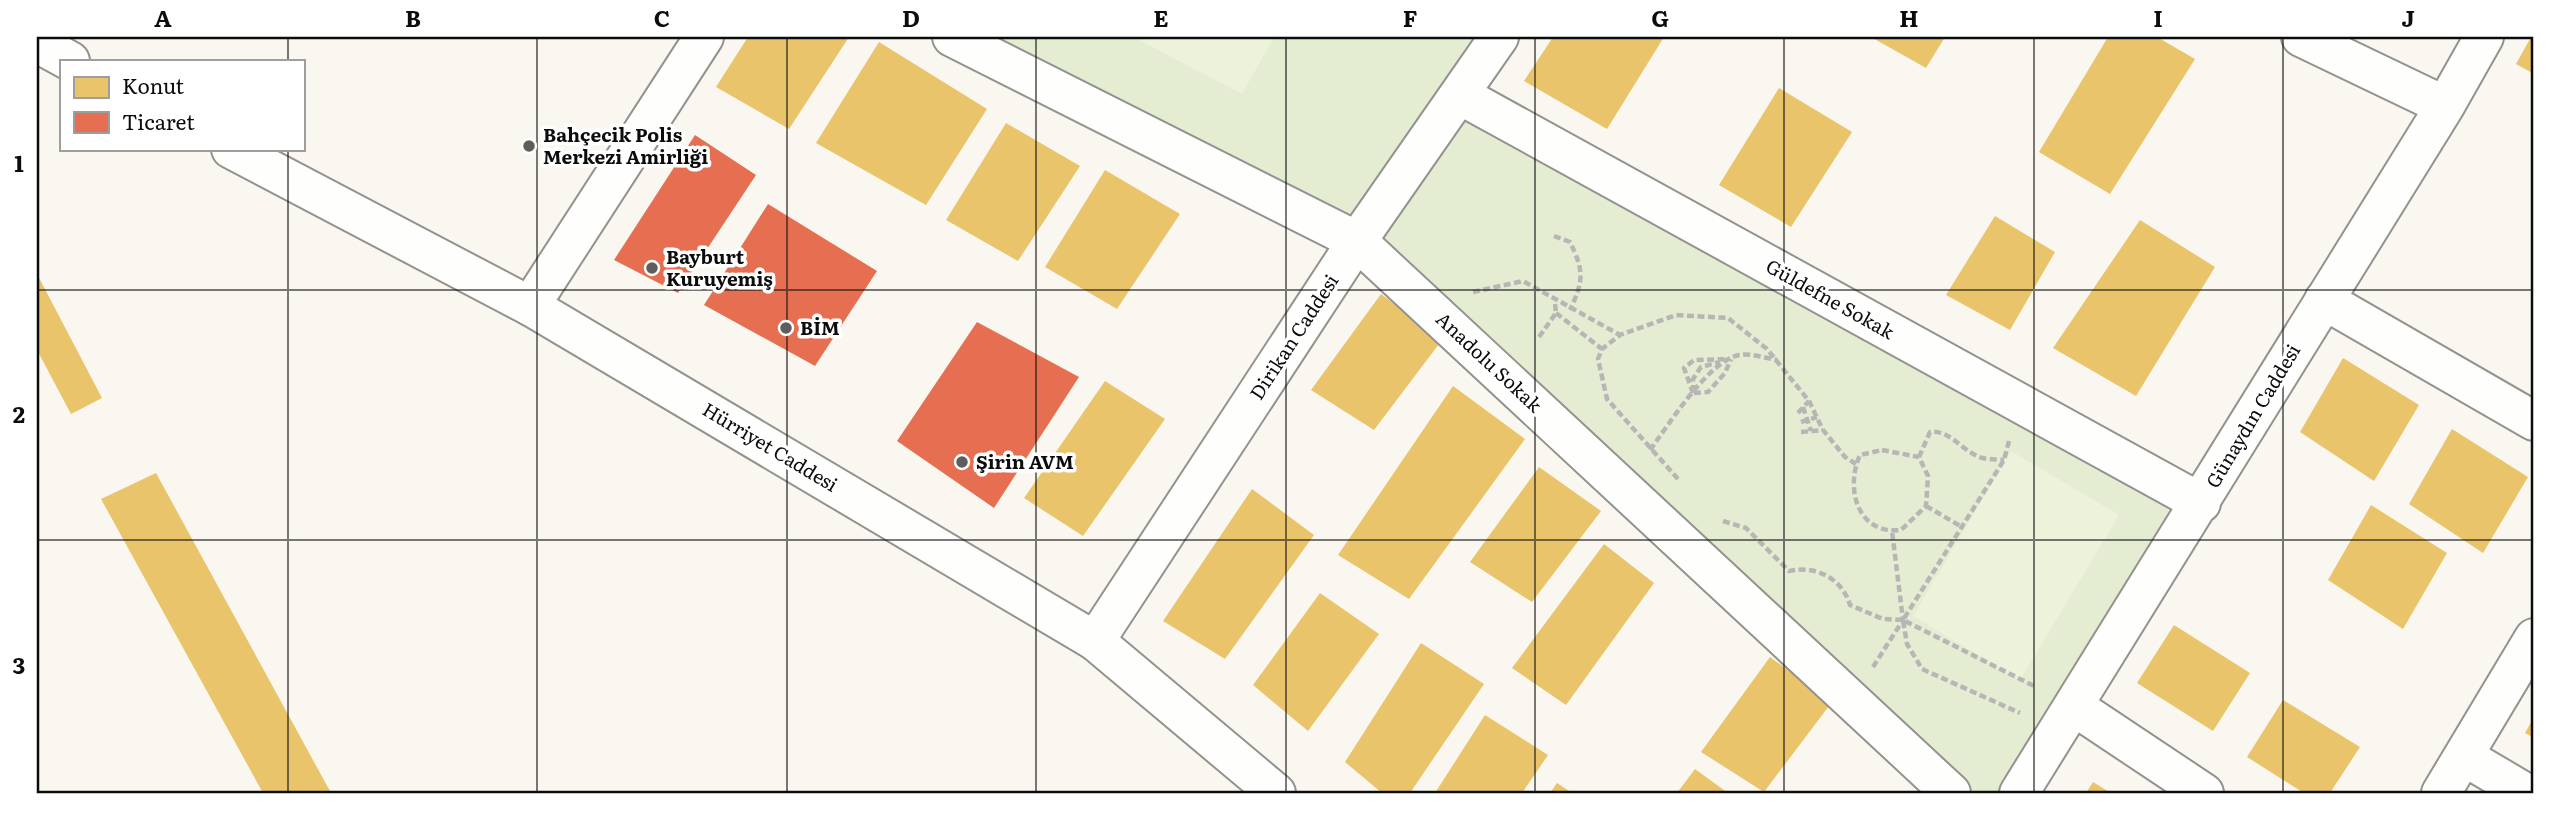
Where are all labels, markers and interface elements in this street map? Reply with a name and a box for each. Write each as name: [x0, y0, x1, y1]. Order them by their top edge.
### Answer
text: A: [154, 0, 172, 34]
text: B: [405, 0, 421, 34]
text: C: [654, 0, 670, 34]
text: D: [902, 0, 920, 34]
text: E: [1153, 0, 1169, 34]
text: F: [1403, 0, 1418, 34]
text: G: [1651, 0, 1669, 34]
text: H: [1899, 0, 1919, 34]
text: I: [2153, 0, 2163, 34]
text: J: [2401, 0, 2415, 34]
legend: [60, 60, 304, 150]
text: Konut: [122, 69, 185, 100]
text: Ticaret: [122, 105, 195, 136]
place label: Bahçecik Polis Merkezi Amirliği: [543, 120, 708, 170]
marker: Bahçecik Polis Merkezi Amirliği: [521, 138, 537, 154]
text: 1: [14, 145, 24, 179]
place label: Bayburt Kuruyemiş: [666, 242, 773, 292]
street label: Güldefne Sokak: [1761, 251, 1900, 345]
marker: Bayburt Kuruyemiş: [644, 260, 660, 276]
street label: Dirikan Caddesi: [1242, 268, 1344, 405]
street label: Anadolu Sokak: [1430, 305, 1549, 418]
place label: BİM: [800, 313, 840, 341]
marker: BİM: [778, 320, 794, 336]
street label: Günaydın Caddesi: [2198, 338, 2306, 493]
street label: Hürriyet Caddesi: [698, 395, 843, 498]
text: 2: [13, 396, 25, 430]
place label: Şirin AVM: [976, 447, 1074, 475]
marker: Şirin AVM: [954, 454, 970, 470]
text: 3: [13, 647, 25, 681]

